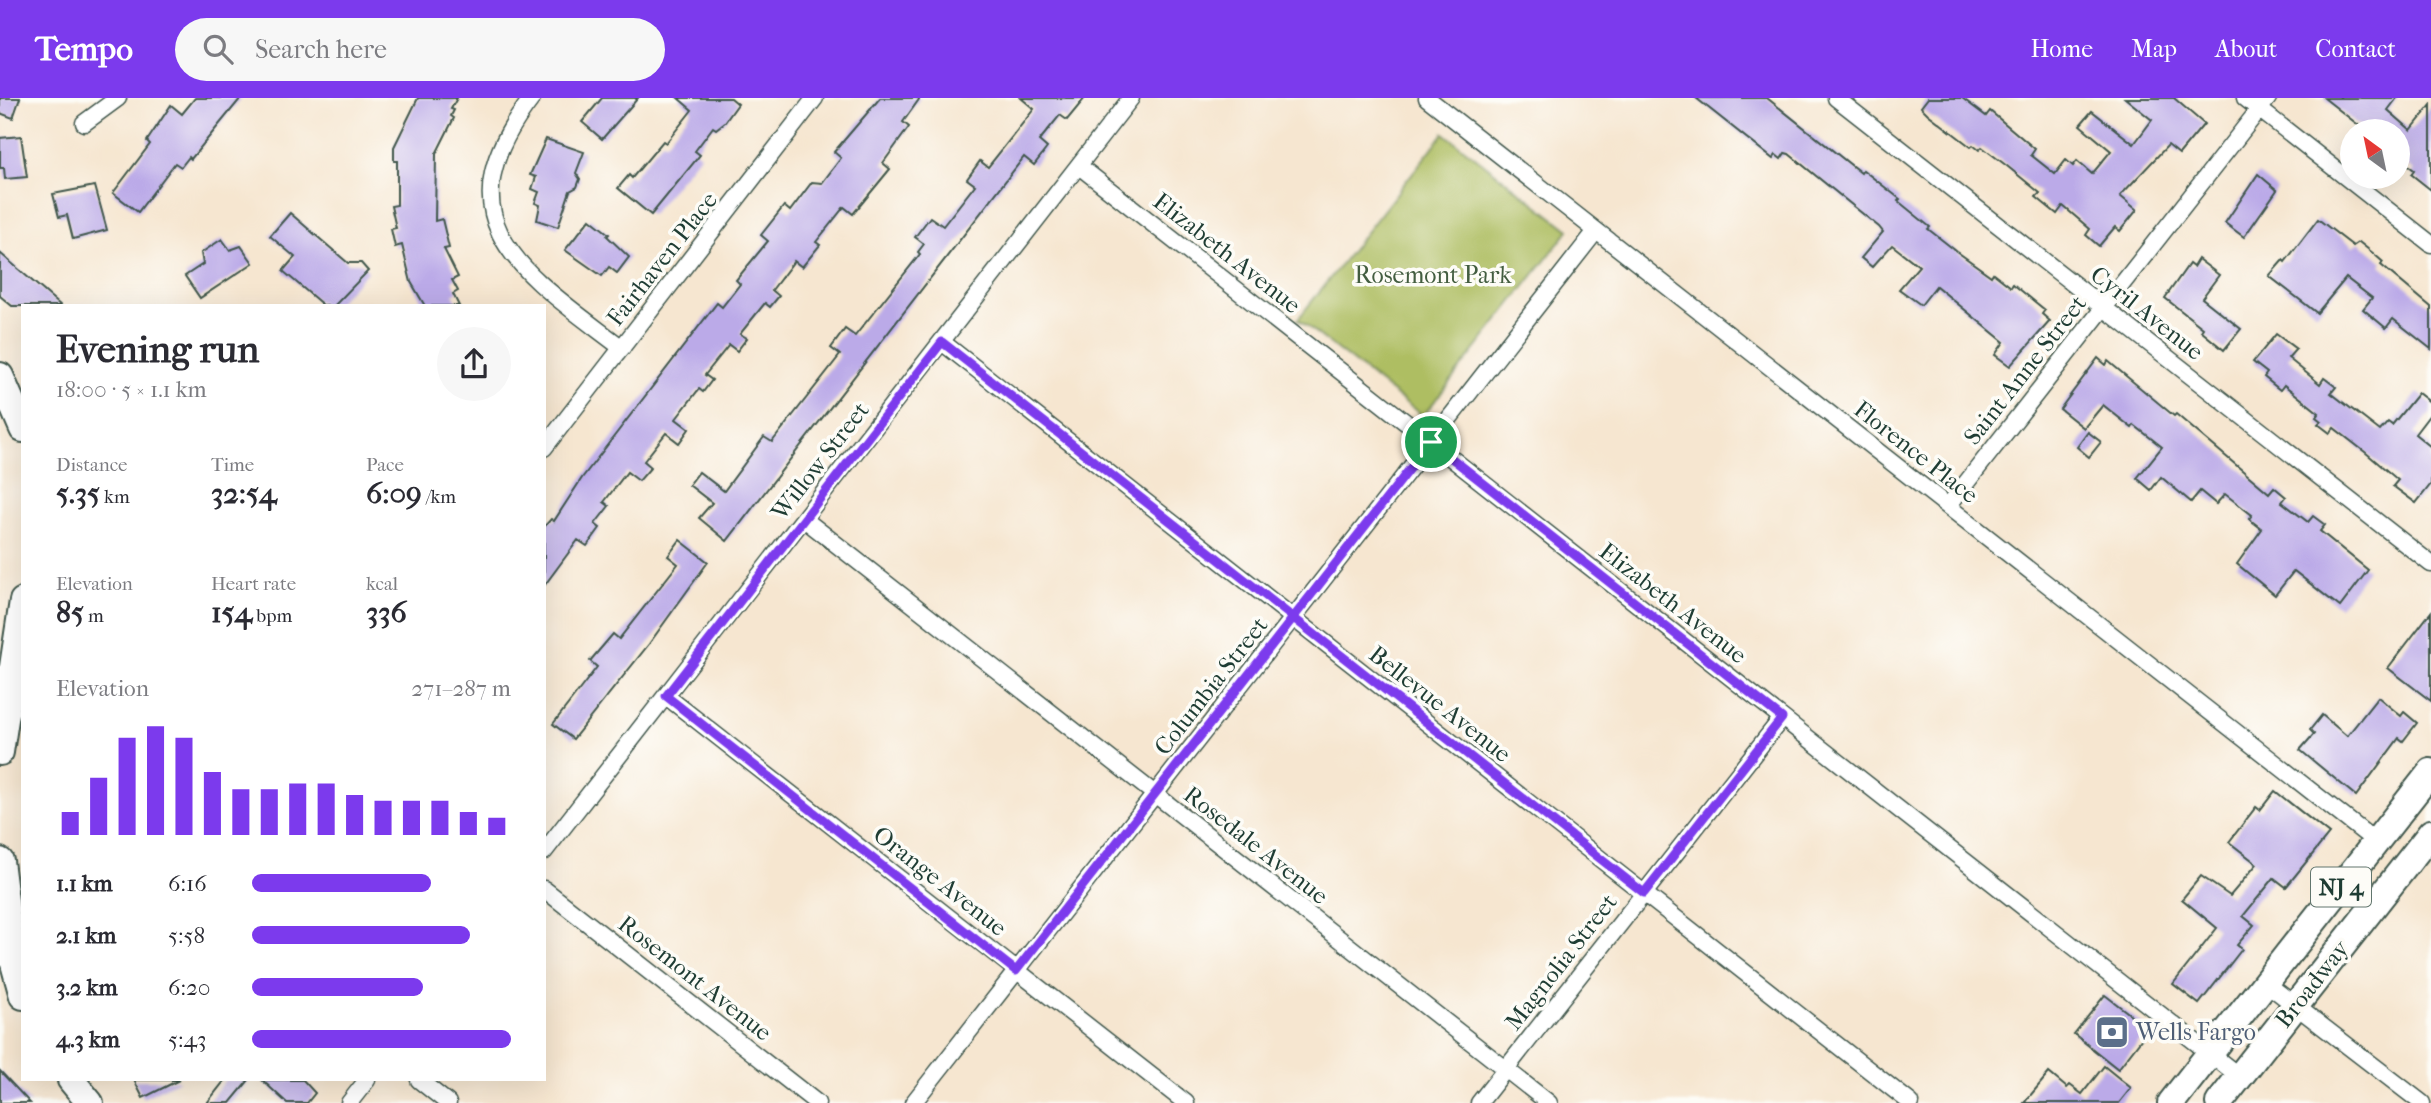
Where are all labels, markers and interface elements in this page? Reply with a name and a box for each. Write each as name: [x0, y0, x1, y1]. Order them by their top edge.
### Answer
search box: [175, 18, 665, 81]
text: Tempo: [35, 30, 133, 69]
icon: search: [199, 30, 237, 68]
text: Search here: [255, 34, 387, 65]
text: Home: [2031, 35, 2093, 63]
text: Map: [2131, 35, 2177, 63]
text: About: [2215, 35, 2277, 63]
text: Contact: [2315, 35, 2396, 63]
north arrow: [2340, 119, 2410, 189]
map controls: [2340, 119, 2410, 189]
street label: Fairhaven Place: [601, 186, 723, 332]
street label: Elizabeth Avenue: [1148, 187, 1306, 319]
street label: Cyril Avenue: [2085, 260, 2209, 366]
park label: Rosemont Park: [1354, 261, 1512, 289]
street label: Saint Anne Street: [1958, 289, 2092, 450]
text: Evening run: [56, 327, 259, 372]
button: share: [437, 327, 511, 401]
text: 18:00 · 5 × 1.1 km: [56, 376, 207, 403]
street label: Florence Place: [1848, 395, 1984, 509]
street label: Willow Street: [765, 396, 875, 526]
pin: [1401, 412, 1461, 472]
icon: arrive: [1412, 423, 1450, 461]
text: Distance: [56, 454, 127, 476]
text: Time: [211, 454, 254, 476]
text: Pace: [366, 454, 404, 476]
text: 5.35: [56, 476, 100, 511]
text: 32:54: [211, 476, 277, 511]
text: 6:09: [366, 476, 422, 511]
text: km: [100, 486, 130, 508]
text: /km: [422, 486, 456, 508]
street label: Elizabeth Avenue: [1594, 537, 1752, 669]
text: Elevation: [56, 573, 133, 595]
text: Heart rate: [211, 573, 296, 595]
text: kcal: [366, 573, 398, 595]
text: 85: [56, 595, 84, 630]
text: 154: [211, 595, 252, 630]
text: 336: [366, 595, 407, 630]
text: m: [84, 605, 104, 627]
text: bpm: [252, 605, 292, 627]
street label: Columbia Street: [1149, 611, 1274, 760]
street label: Bellevue Avenue: [1364, 640, 1517, 768]
text: Elevation: [56, 675, 149, 702]
text: 271–287 m: [411, 675, 511, 702]
street label: Rosedale Avenue: [1178, 780, 1334, 910]
street label: Orange Avenue: [868, 820, 1012, 942]
road number: NJ 4: [2311, 867, 2371, 906]
text: 1.1 km: [56, 870, 113, 897]
text: 6:16: [168, 870, 207, 897]
street label: Magnolia Street: [1499, 888, 1623, 1036]
street label: Rosemont Avenue: [613, 909, 777, 1047]
text: 2.1 km: [56, 922, 116, 949]
text: 5:58: [168, 922, 205, 949]
street label: Broadway: [2269, 934, 2355, 1033]
text: 3.2 km: [56, 974, 118, 1001]
text: 6:20: [168, 974, 211, 1001]
bank icon: Wells Fargo: [2093, 1013, 2131, 1051]
place label: Wells Fargo: [2135, 1018, 2256, 1046]
text: 4.3 km: [56, 1026, 120, 1053]
text: 5:43: [168, 1026, 207, 1053]

